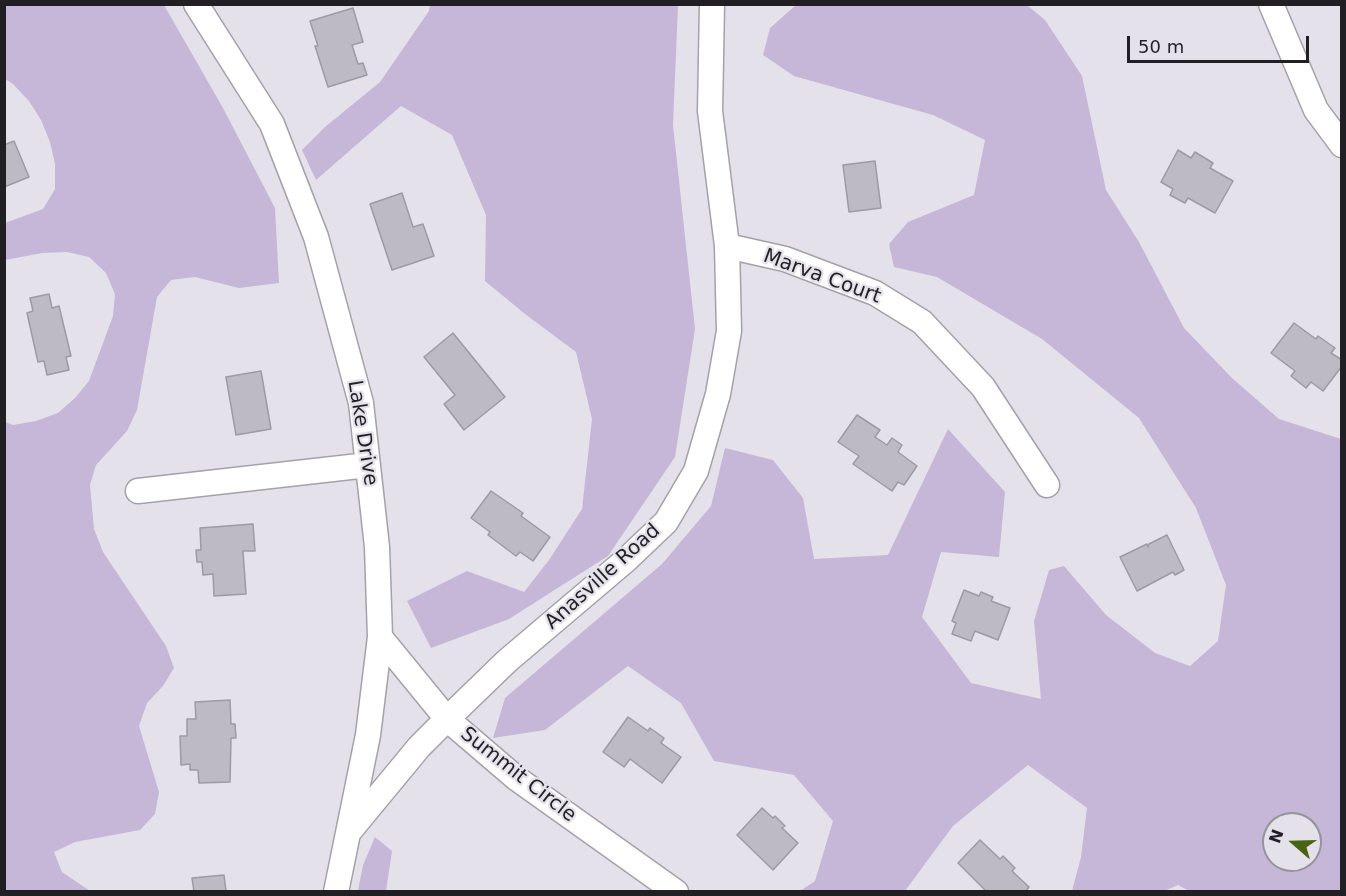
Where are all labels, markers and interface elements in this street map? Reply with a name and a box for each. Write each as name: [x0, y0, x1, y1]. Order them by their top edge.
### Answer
scale bar: [1130, 24, 1312, 62]
text: 50 m: [1138, 36, 1184, 57]
street label: Marva Court: [760, 245, 884, 309]
street label: Lake Drive: [342, 379, 382, 487]
street label: Anasville Road: [541, 519, 665, 635]
street label: Summit Circle: [455, 722, 581, 828]
north arrow: [1262, 812, 1322, 872]
text: N: [1265, 827, 1288, 846]

